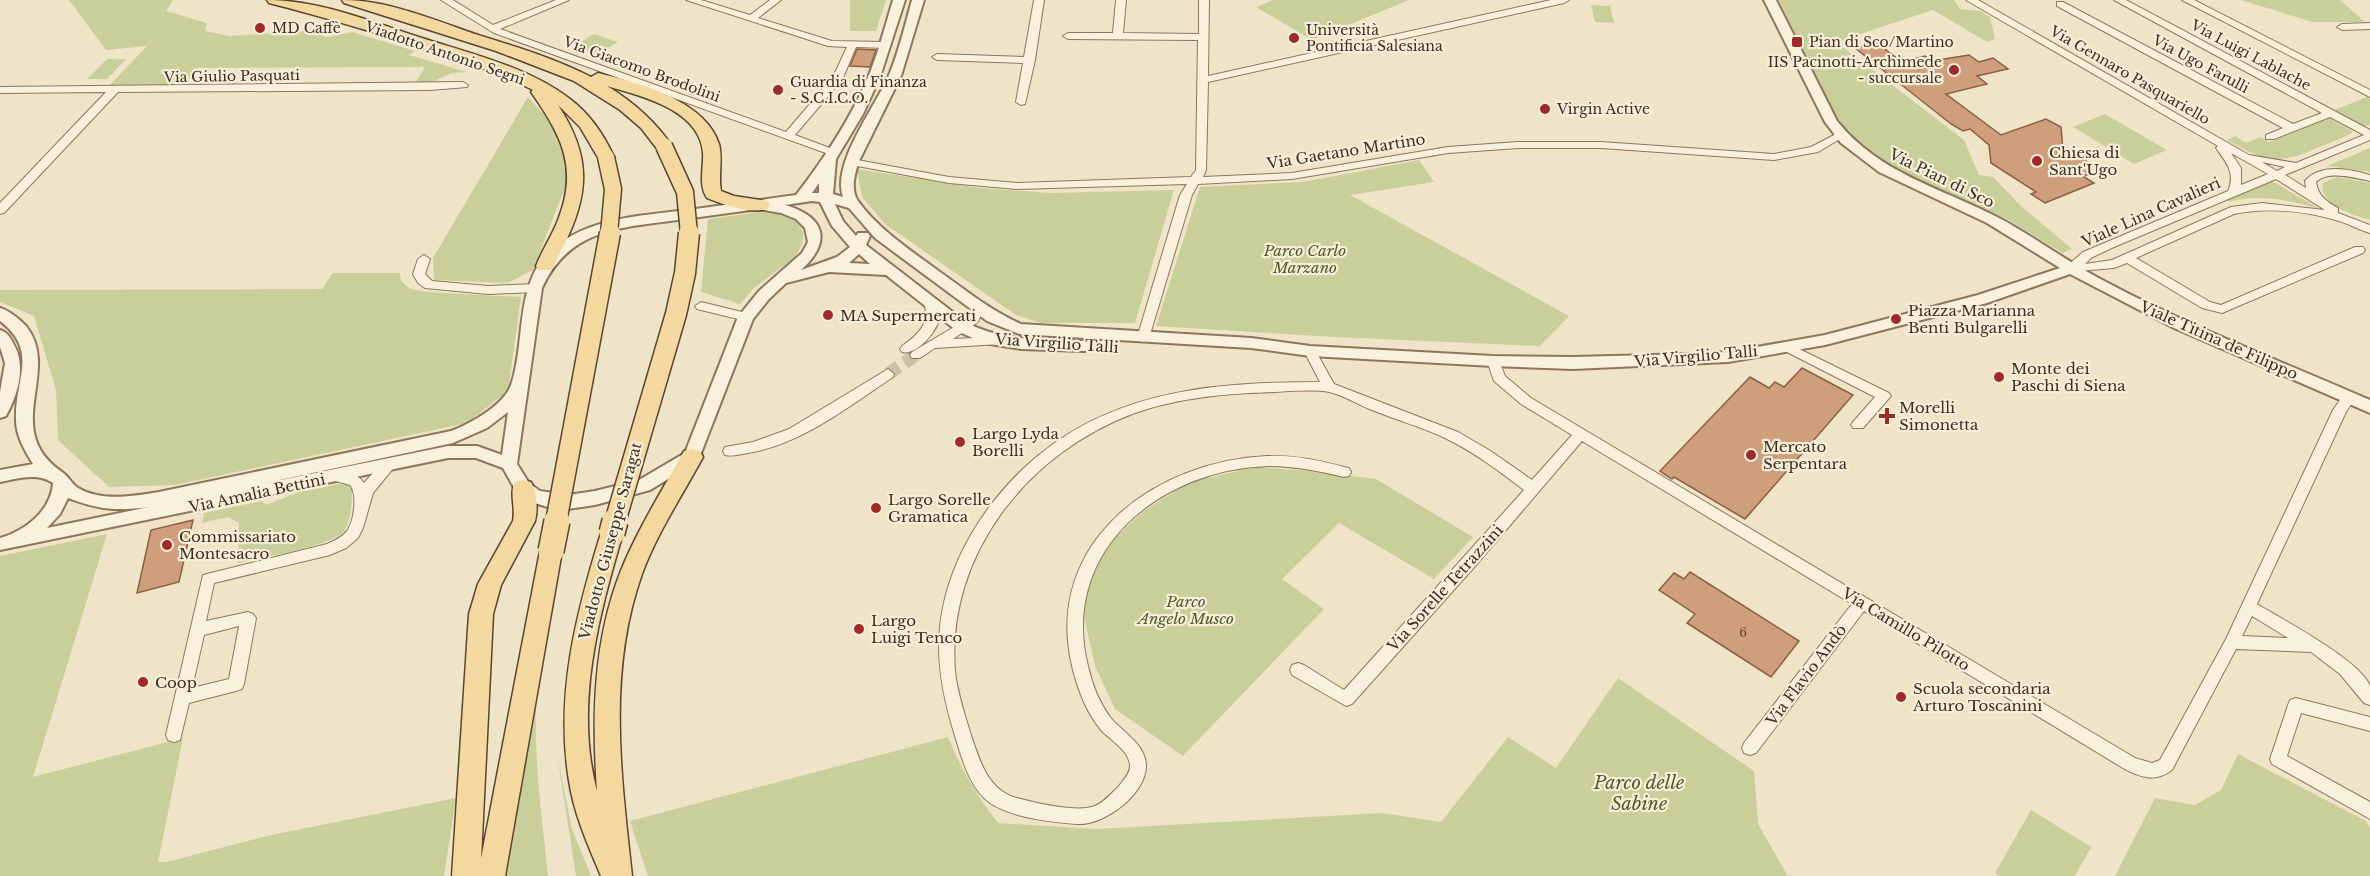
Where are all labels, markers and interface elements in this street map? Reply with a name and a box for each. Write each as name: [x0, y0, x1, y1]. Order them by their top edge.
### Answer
street label: Via Luigi Lablache: [2187, 15, 2314, 94]
street label: Viadotto Antonio Segni: [362, 17, 527, 89]
place label: MD Caffè: [272, 19, 341, 37]
marker: MD Caffè: [253, 21, 267, 35]
place label: Università Pontificia Salesiana: [1306, 21, 1443, 55]
street label: Via Gennaro Pasquariello: [2046, 21, 2213, 128]
street label: Via Ugo Farulli: [2149, 30, 2253, 97]
marker: Università Pontificia Salesiana: [1287, 31, 1301, 45]
street label: Via Giacomo Brodolini: [560, 32, 723, 106]
place label: Pian di Sco/Martino: [1809, 33, 1954, 51]
marker: Pian di Sco/Martino: [1790, 35, 1804, 49]
place label: IIS Pacinotti-Archimede - succursale: [1768, 53, 1942, 87]
marker: IIS Pacinotti-Archimede - succursale: [1947, 63, 1961, 77]
street label: Via Giulio Pasquati: [163, 66, 300, 86]
place label: Guardia di Finanza - S.C.I.C.O.: [790, 73, 927, 107]
marker: Guardia di Finanza - S.C.I.C.O.: [771, 83, 785, 97]
place label: Virgin Active: [1556, 100, 1650, 118]
marker: Virgin Active: [1538, 102, 1552, 116]
street label: Via Gaetano Martino: [1264, 129, 1427, 173]
place label: Chiesa di Sant'Ugo: [2049, 143, 2120, 179]
street label: Via Pian di Sco: [1885, 144, 1998, 212]
marker: Chiesa di Sant'Ugo: [2030, 154, 2044, 168]
street label: Viale Lina Cavalieri: [2078, 173, 2223, 252]
park label: Parco Carlo Marzano: [1263, 241, 1346, 277]
street label: Viale Titina de Filippo: [2136, 296, 2301, 384]
place label: Piazza Marianna Benti Bulgarelli: [1908, 301, 2036, 337]
place label: MA Supermercati: [840, 306, 976, 325]
marker: MA Supermercati: [821, 308, 835, 322]
marker: Piazza Marianna Benti Bulgarelli: [1889, 312, 1903, 326]
street label: Via Virgilio Talli: [994, 329, 1119, 357]
street label: Via Virgilio Talli: [1632, 341, 1759, 371]
place label: Monte dei Paschi di Siena: [2011, 359, 2126, 395]
marker: Monte dei Paschi di Siena: [1992, 370, 2006, 384]
place label: Morelli Simonetta: [1899, 398, 1979, 434]
marker: Morelli Simonetta: [1880, 409, 1894, 423]
place label: Largo Lyda Borelli: [972, 424, 1060, 460]
marker: Largo Lyda Borelli: [953, 435, 967, 449]
place label: Mercato Serpentara: [1763, 437, 1848, 473]
street label: Viadotto Giuseppe Saragat: [574, 440, 646, 643]
marker: Mercato Serpentara: [1744, 448, 1758, 462]
street label: Via Amalia Bettini: [186, 469, 327, 517]
place label: Largo Sorelle Gramatica: [888, 490, 991, 526]
marker: Largo Sorelle Gramatica: [869, 501, 883, 515]
street label: Via Sorelle Tetrazzini: [1382, 521, 1507, 656]
place label: Commissariato Montesacro: [179, 527, 296, 563]
marker: Commissariato Montesacro: [160, 538, 174, 552]
street label: Via Camillo Pilotto: [1838, 583, 1974, 675]
park label: Parco Angelo Musco: [1136, 592, 1234, 628]
place label: Largo Luigi Tenco: [871, 611, 962, 647]
street label: Via Flavio Andò: [1761, 621, 1850, 730]
marker: Largo Luigi Tenco: [852, 622, 866, 636]
house number: 6: [1739, 625, 1747, 640]
place label: Coop: [155, 673, 197, 692]
marker: Coop: [136, 675, 150, 689]
place label: Scuola secondaria Arturo Toscanini: [1912, 679, 2051, 715]
marker: Scuola secondaria Arturo Toscanini: [1894, 690, 1908, 704]
park label: Parco delle Sabine: [1593, 772, 1684, 815]

